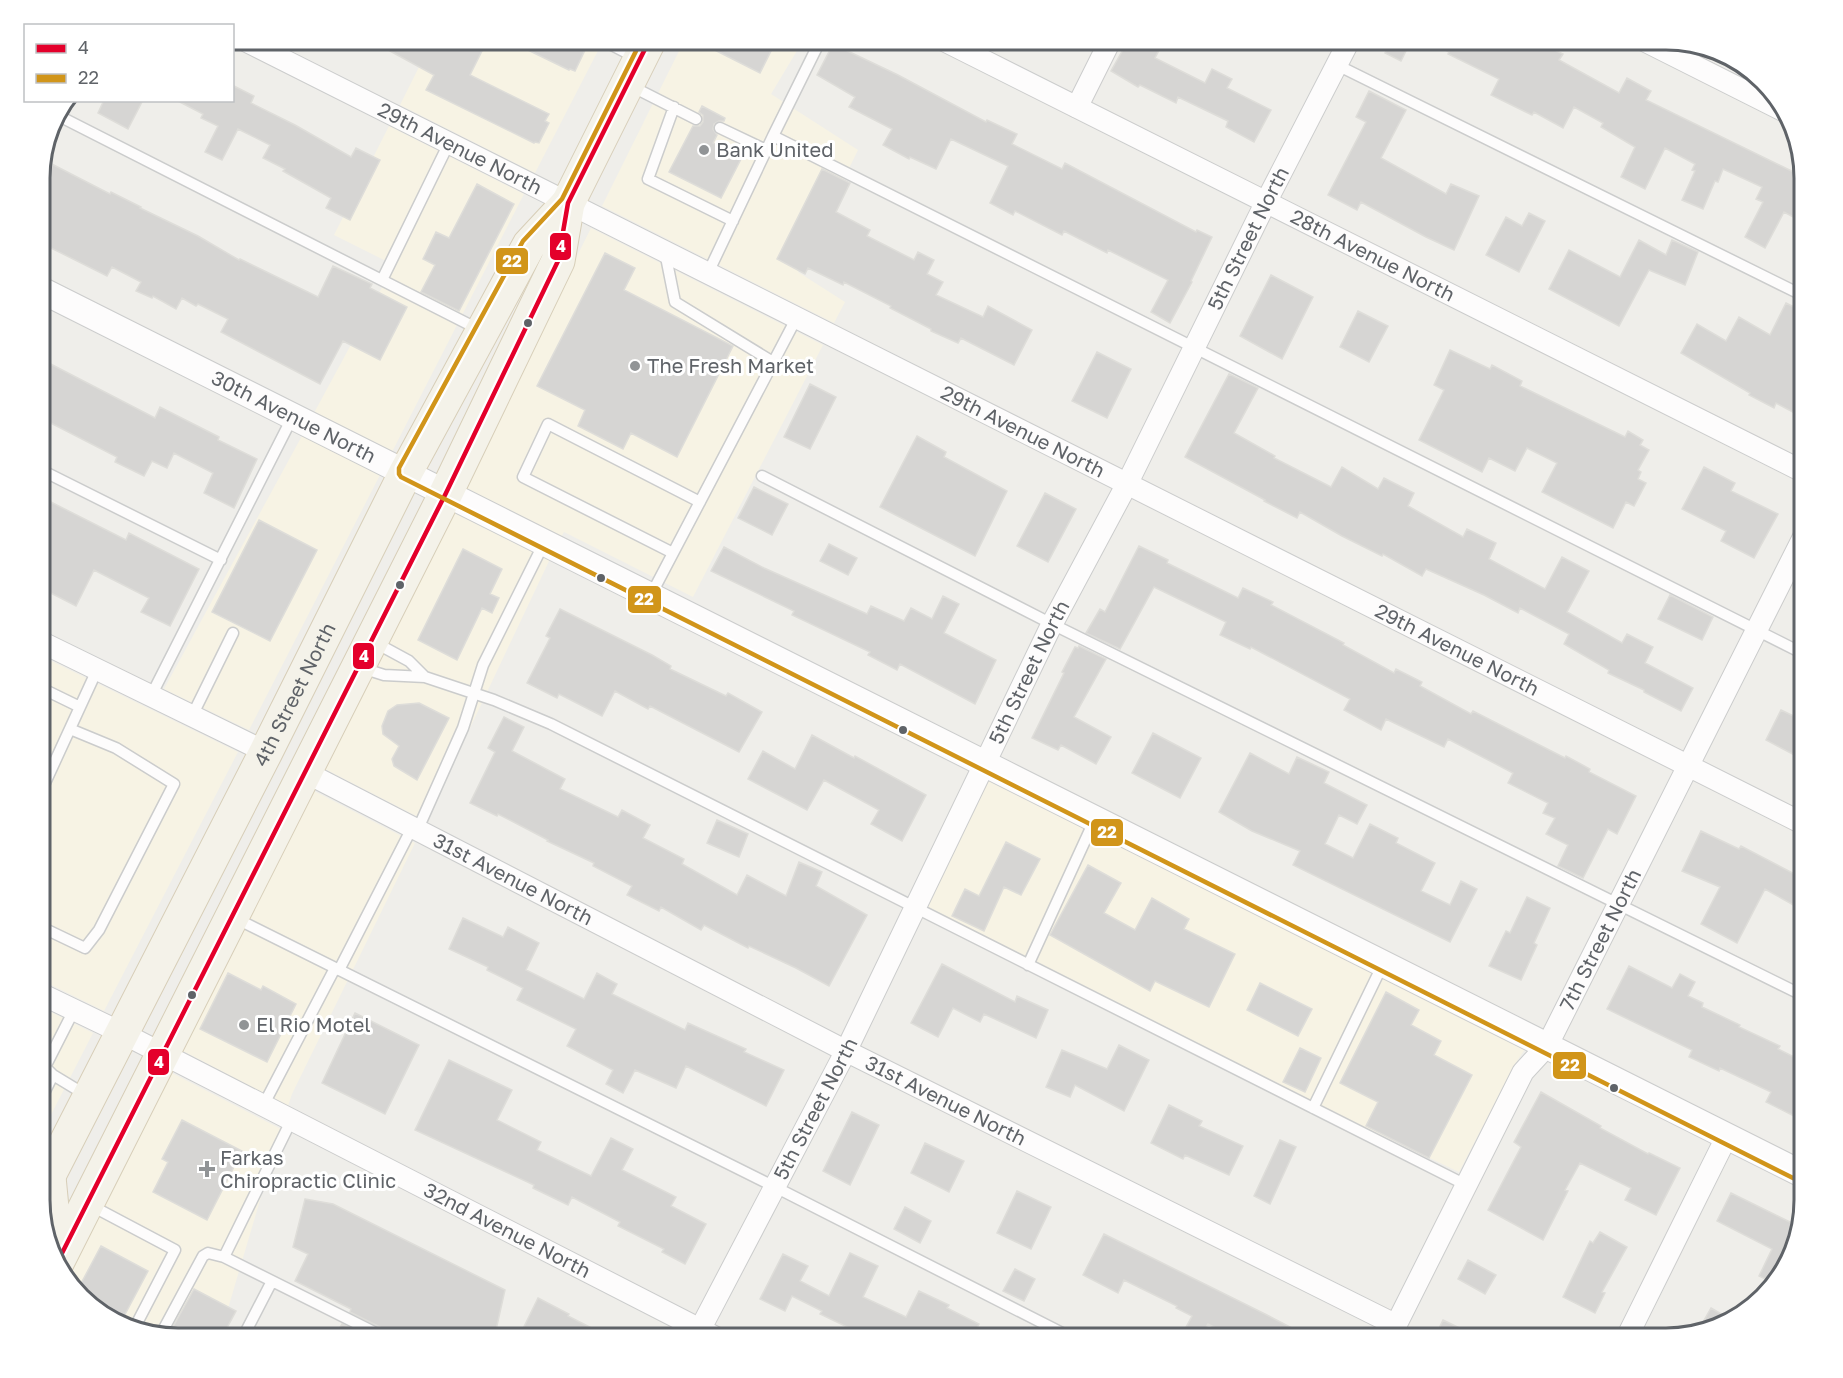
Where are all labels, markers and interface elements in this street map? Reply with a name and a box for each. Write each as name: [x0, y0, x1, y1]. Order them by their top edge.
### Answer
legend: [24, 24, 234, 102]
text: 4: [78, 36, 89, 58]
text: 22: [78, 66, 99, 88]
street label: 29th Avenue North: [374, 96, 546, 199]
place label: Bank United: [716, 137, 833, 161]
marker: Bank United: [697, 143, 711, 157]
street label: 5th Street North: [1202, 162, 1293, 314]
street label: 28th Avenue North: [1287, 204, 1459, 306]
line badge: 4: [549, 232, 572, 261]
text: 4: [556, 236, 566, 256]
line badge: 22: [495, 247, 529, 275]
text: 22: [502, 251, 522, 271]
unlabelled marker: [522, 317, 534, 329]
place label: The Fresh Market: [647, 353, 814, 377]
marker: The Fresh Market: [628, 359, 642, 373]
street label: 30th Avenue North: [208, 365, 380, 467]
street label: 29th Avenue North: [937, 379, 1109, 482]
unlabelled marker: [595, 572, 607, 584]
unlabelled marker: [394, 579, 406, 591]
line badge: 22: [627, 585, 662, 614]
text: 22: [634, 589, 654, 609]
street label: 5th Street North: [983, 596, 1074, 747]
street label: 29th Avenue North: [1372, 598, 1544, 700]
street label: 4th Street North: [248, 618, 340, 770]
line badge: 4: [352, 642, 375, 670]
text: 4: [359, 646, 369, 666]
unlabelled marker: [897, 724, 909, 736]
line badge: 22: [1090, 818, 1124, 847]
text: 22: [1097, 822, 1117, 842]
street label: 31st Avenue North: [430, 827, 597, 929]
street label: 7th Street North: [1554, 864, 1645, 1014]
unlabelled marker: [186, 989, 198, 1001]
place label: El Rio Motel: [256, 1012, 371, 1036]
marker: El Rio Motel: [237, 1018, 251, 1032]
street label: 5th Street North: [768, 1033, 862, 1183]
line badge: 4: [147, 1048, 170, 1076]
street label: 31st Avenue North: [862, 1050, 1030, 1150]
line badge: 22: [1552, 1051, 1587, 1080]
text: 4: [154, 1052, 164, 1072]
text: 22: [1560, 1055, 1580, 1075]
unlabelled marker: [1608, 1082, 1620, 1094]
place label: Farkas Chiropractic Clinic: [220, 1145, 396, 1192]
marker: Farkas Chiropractic Clinic: [198, 1160, 216, 1178]
street label: 32nd Avenue North: [420, 1177, 595, 1282]

